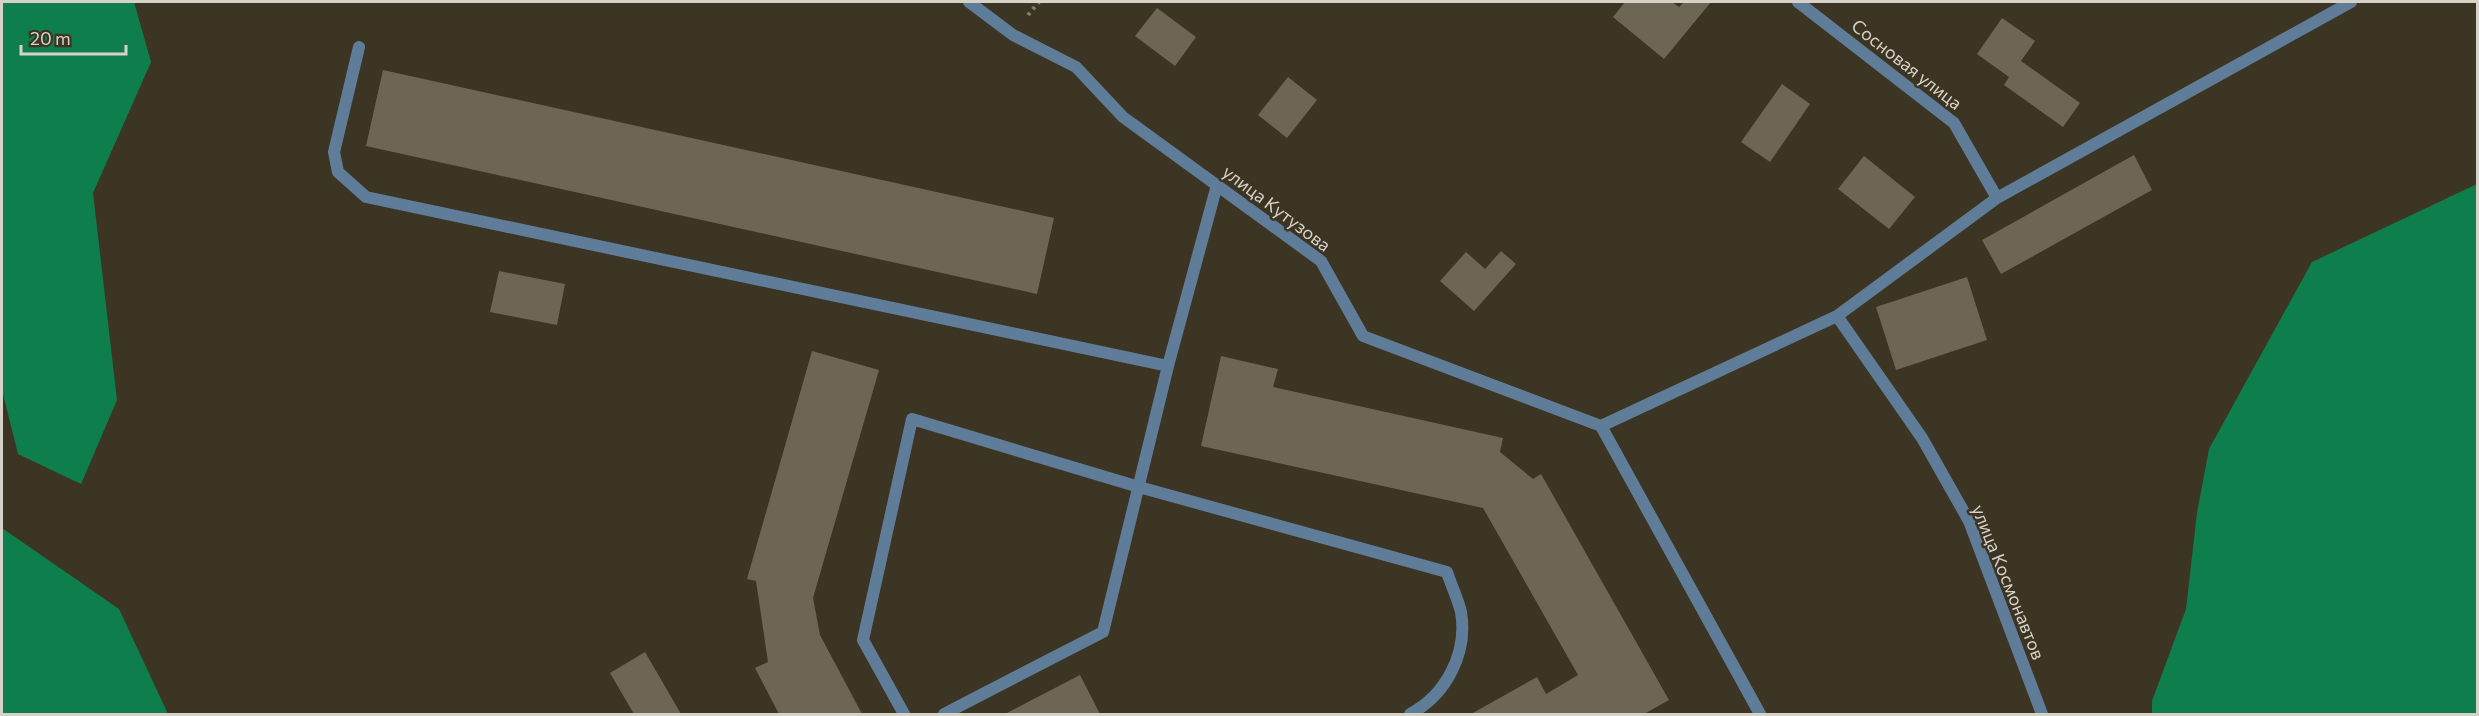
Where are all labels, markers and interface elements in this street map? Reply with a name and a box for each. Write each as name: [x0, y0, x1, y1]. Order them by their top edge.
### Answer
street label: Сосновая улица: [1847, 14, 1967, 114]
scale bar: [21, 18, 126, 56]
text: 20 m: [30, 27, 71, 49]
street label: улица Кутузова: [1219, 160, 1335, 256]
street label: улица Космонавтов: [1968, 501, 2050, 663]

